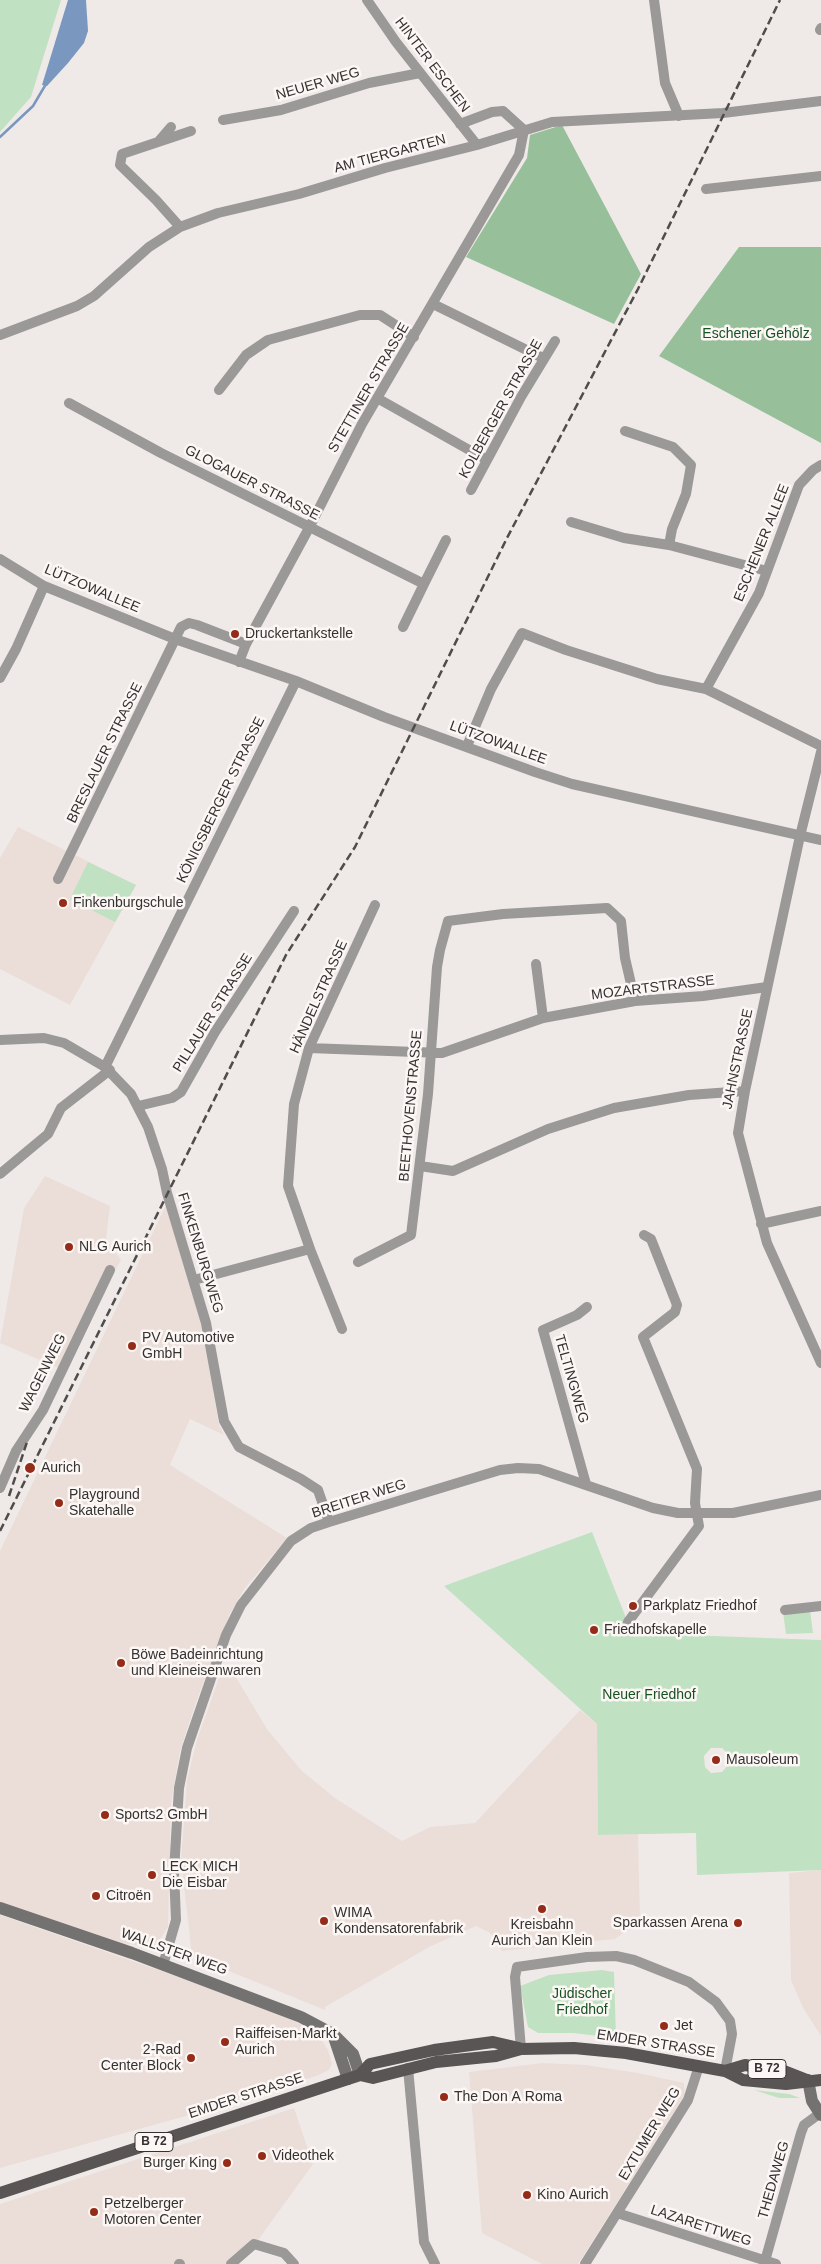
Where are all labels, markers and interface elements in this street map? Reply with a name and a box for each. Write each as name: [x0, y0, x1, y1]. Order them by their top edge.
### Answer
street label: HINTER ESCHEN: [391, 14, 473, 116]
street label: NEUER WEG: [274, 64, 362, 104]
street label: AM TIERGARTEN: [332, 131, 448, 177]
street label: STETTINER STRASSE: [325, 320, 413, 456]
park label: Eschener Gehölz: [702, 326, 810, 342]
street label: KOLBERGER STRASSE: [456, 337, 546, 481]
street label: GLOGAUER STRASSE: [182, 442, 322, 524]
street label: ESCHENER ALLEE: [731, 482, 793, 604]
street label: LÜTZOWALLEE: [42, 561, 142, 617]
place label: Druckertankstelle: [245, 626, 353, 642]
marker: Druckertankstelle: [229, 628, 241, 640]
street label: BRESLAUER STRASSE: [64, 680, 146, 826]
street label: KÖNIGSBERGER STRASSE: [173, 714, 269, 886]
street label: LÜTZOWALLEE: [447, 718, 549, 768]
place label: Finkenburgschule: [73, 895, 184, 911]
marker: Finkenburgschule: [57, 897, 69, 909]
street label: HÄNDELSTRASSE: [286, 938, 352, 1056]
street label: PILLAUER STRASSE: [170, 950, 256, 1076]
street label: MOZARTSTRASSE: [590, 972, 716, 1004]
street label: JAHNSTRASSE: [719, 1007, 757, 1111]
street label: BEETHOVENSTRASSE: [396, 1030, 426, 1182]
street label: FINKENBURGWEG: [174, 1191, 226, 1315]
place label: NLG Aurich: [79, 1239, 151, 1255]
marker: NLG Aurich: [63, 1241, 75, 1253]
place label: PV Automotive GmbH: [142, 1330, 235, 1362]
street label: WAGENWEG: [16, 1331, 70, 1415]
street label: TELTINGWEG: [550, 1333, 592, 1425]
marker: PV Automotive GmbH: [126, 1340, 138, 1352]
place label: Aurich: [41, 1460, 81, 1476]
marker: Aurich: [23, 1461, 37, 1475]
street label: BREITER WEG: [310, 1476, 408, 1522]
place label: Playground Skatehalle: [69, 1487, 140, 1520]
marker: Playground Skatehalle: [53, 1497, 65, 1509]
place label: Parkplatz Friedhof: [643, 1598, 757, 1614]
marker: Parkplatz Friedhof: [627, 1600, 639, 1612]
place label: Friedhofskapelle: [604, 1622, 707, 1638]
marker: Friedhofskapelle: [588, 1624, 600, 1636]
place label: Böwe Badeinrichtung und Kleineisenwaren: [131, 1647, 263, 1680]
marker: Böwe Badeinrichtung und Kleineisenwaren: [115, 1657, 127, 1669]
park label: Neuer Friedhof: [602, 1687, 696, 1703]
place label: Mausoleum: [726, 1752, 798, 1768]
marker: Mausoleum: [710, 1754, 722, 1766]
place label: Sports2 GmbH: [115, 1807, 208, 1823]
marker: Sports2 GmbH: [99, 1809, 111, 1821]
place label: LECK MICH Die Eisbar: [162, 1859, 238, 1891]
marker: LECK MICH Die Eisbar: [146, 1869, 158, 1881]
place label: Citroën: [106, 1888, 151, 1904]
marker: Citroën: [90, 1890, 102, 1902]
marker: Kreisbahn Aurich Jan Klein: [536, 1903, 548, 1915]
place label: WIMA Kondensatorenfabrik: [334, 1905, 463, 1938]
marker: WIMA Kondensatorenfabrik: [318, 1915, 330, 1927]
place label: Sparkassen Arena: [613, 1915, 728, 1931]
place label: Kreisbahn Aurich Jan Klein: [491, 1917, 593, 1950]
marker: Sparkassen Arena: [732, 1917, 744, 1929]
street label: WALLSTER WEG: [118, 1925, 230, 1979]
park label: Jüdischer Friedhof: [552, 1986, 612, 2018]
place label: Jet: [674, 2018, 693, 2034]
marker: Jet: [658, 2020, 670, 2032]
place label: Raiffeisen-Markt Aurich: [235, 2026, 337, 2058]
street label: EMDER STRASSE: [596, 2026, 716, 2062]
marker: Raiffeisen-Markt Aurich: [219, 2036, 231, 2048]
place label: 2-Rad Center Block: [101, 2042, 181, 2074]
marker: 2-Rad Center Block: [185, 2052, 197, 2064]
road number: B 72: [748, 2060, 786, 2078]
street label: EMDER STRASSE: [186, 2070, 306, 2122]
street label: EXTUMER WEG: [616, 2084, 684, 2184]
place label: The Don A Roma: [454, 2089, 562, 2105]
marker: The Don A Roma: [438, 2091, 450, 2103]
road number: B 72: [135, 2132, 173, 2152]
street label: THEDAWEG: [755, 2139, 793, 2221]
place label: Videothek: [272, 2148, 334, 2164]
marker: Videothek: [256, 2150, 268, 2162]
place label: Burger King: [143, 2155, 217, 2171]
marker: Burger King: [221, 2157, 233, 2169]
place label: Kino Aurich: [537, 2187, 609, 2203]
marker: Kino Aurich: [521, 2189, 533, 2201]
place label: Petzelberger Motoren Center: [104, 2196, 201, 2228]
street label: LAZARETTWEG: [648, 2202, 754, 2250]
marker: Petzelberger Motoren Center: [88, 2206, 100, 2218]

